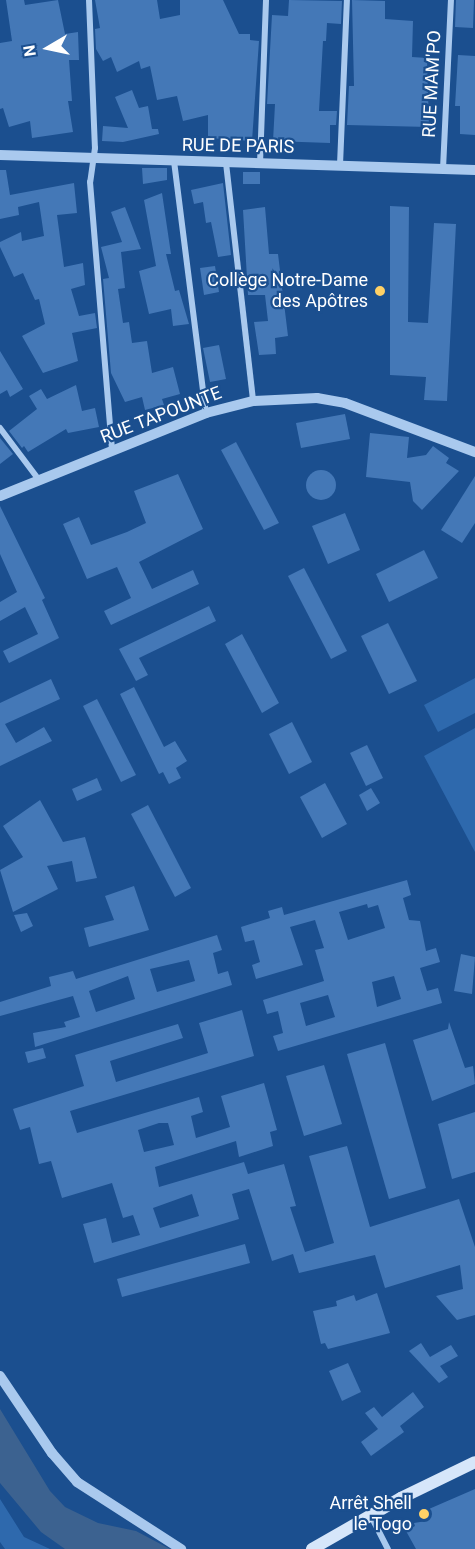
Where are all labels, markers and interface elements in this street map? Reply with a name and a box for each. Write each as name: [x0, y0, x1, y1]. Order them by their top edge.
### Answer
north arrow: [18, 18, 78, 78]
street label: RUE MAM'PO: [418, 30, 446, 138]
text: N: [19, 44, 40, 58]
street label: RUE DE PARIS: [182, 134, 294, 158]
place label: Collège Notre-Dame des Apôtres: [207, 270, 368, 312]
marker: Collège Notre-Dame des Apôtres: [373, 284, 387, 298]
street label: RUE TAPOUNTE: [97, 382, 225, 448]
place label: Arrêt Shell le Togo: [329, 1493, 412, 1536]
marker: Arrêt Shell le Togo: [417, 1507, 431, 1521]

